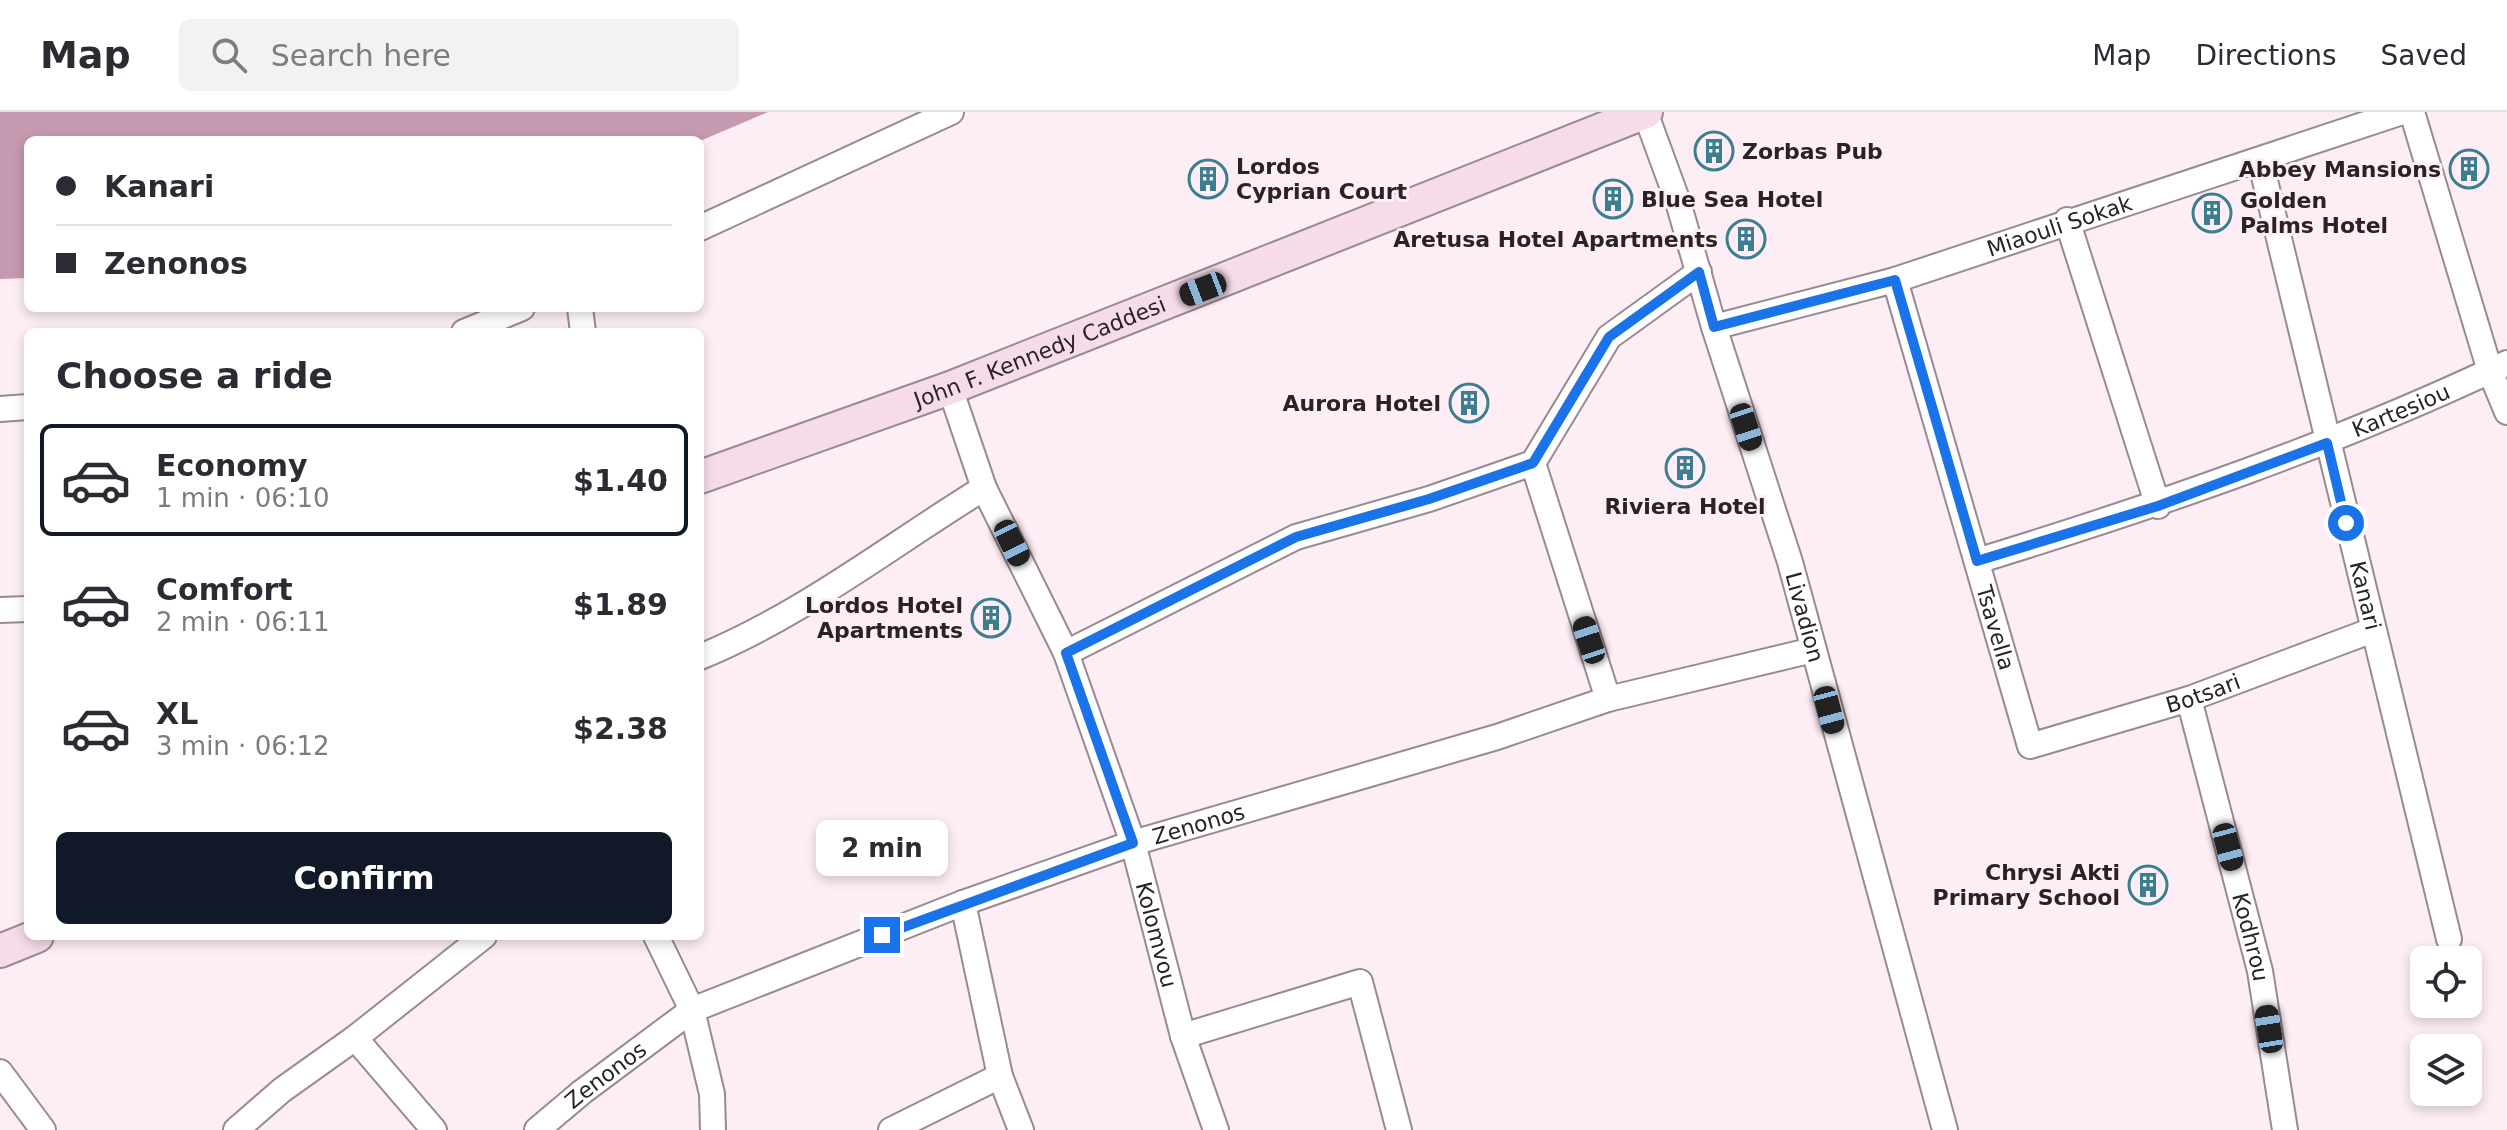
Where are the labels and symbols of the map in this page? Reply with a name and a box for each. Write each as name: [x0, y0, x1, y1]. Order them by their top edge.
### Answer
building icon: Zorbas Pub: [1693, 130, 1735, 172]
place label: Zorbas Pub: [1742, 139, 1883, 164]
building icon: Abbey Mansions: [2448, 148, 2490, 190]
place label: Lordos Cyprian Court: [1236, 154, 1408, 204]
place label: Abbey Mansions: [2239, 157, 2441, 182]
building icon: Lordos Cyprian Court: [1187, 158, 1229, 200]
building icon: Blue Sea Hotel: [1592, 178, 1634, 220]
place label: Blue Sea Hotel: [1641, 187, 1823, 212]
place label: Golden Palms Hotel: [2240, 188, 2388, 238]
street label: Miaouli Sokak: [1984, 190, 2135, 262]
building icon: Golden Palms Hotel: [2191, 192, 2233, 234]
building icon: Aretusa Hotel Apartments: [1725, 218, 1767, 260]
place label: Aretusa Hotel Apartments: [1393, 227, 1718, 252]
car: [1176, 269, 1230, 309]
street label: John F. Kennedy Caddesi: [909, 292, 1169, 413]
street label: Kartesiou: [2348, 379, 2454, 442]
building icon: Aurora Hotel: [1448, 382, 1490, 424]
place label: Aurora Hotel: [1282, 391, 1441, 416]
car: [1727, 400, 1765, 454]
building icon: Riviera Hotel: [1664, 447, 1706, 489]
place label: Riviera Hotel: [1604, 494, 1766, 519]
route start: [2328, 505, 2364, 541]
car: [991, 516, 1033, 570]
street label: Kanari: [2345, 558, 2386, 633]
street label: Livadion: [1780, 569, 1829, 665]
street label: Tsavella: [1971, 582, 2019, 673]
place label: Lordos Hotel Apartments: [805, 593, 963, 643]
building icon: Lordos Hotel Apartments: [970, 597, 1012, 639]
car: [1570, 613, 1608, 667]
street label: Botsari: [2163, 669, 2244, 718]
car: [1811, 684, 1847, 736]
street label: Zenonos: [1150, 799, 1248, 850]
callout: 2 min: [816, 819, 948, 875]
car: [2210, 821, 2246, 873]
place label: Chrysi Akti Primary School: [1933, 860, 2120, 910]
building icon: Chrysi Akti Primary School: [2127, 864, 2169, 906]
street label: Kolomvou: [1131, 879, 1182, 990]
street label: Kodhrou: [2227, 890, 2273, 983]
route end: [864, 917, 900, 953]
car: [2253, 1003, 2285, 1055]
street label: Zenonos: [560, 1037, 651, 1114]

